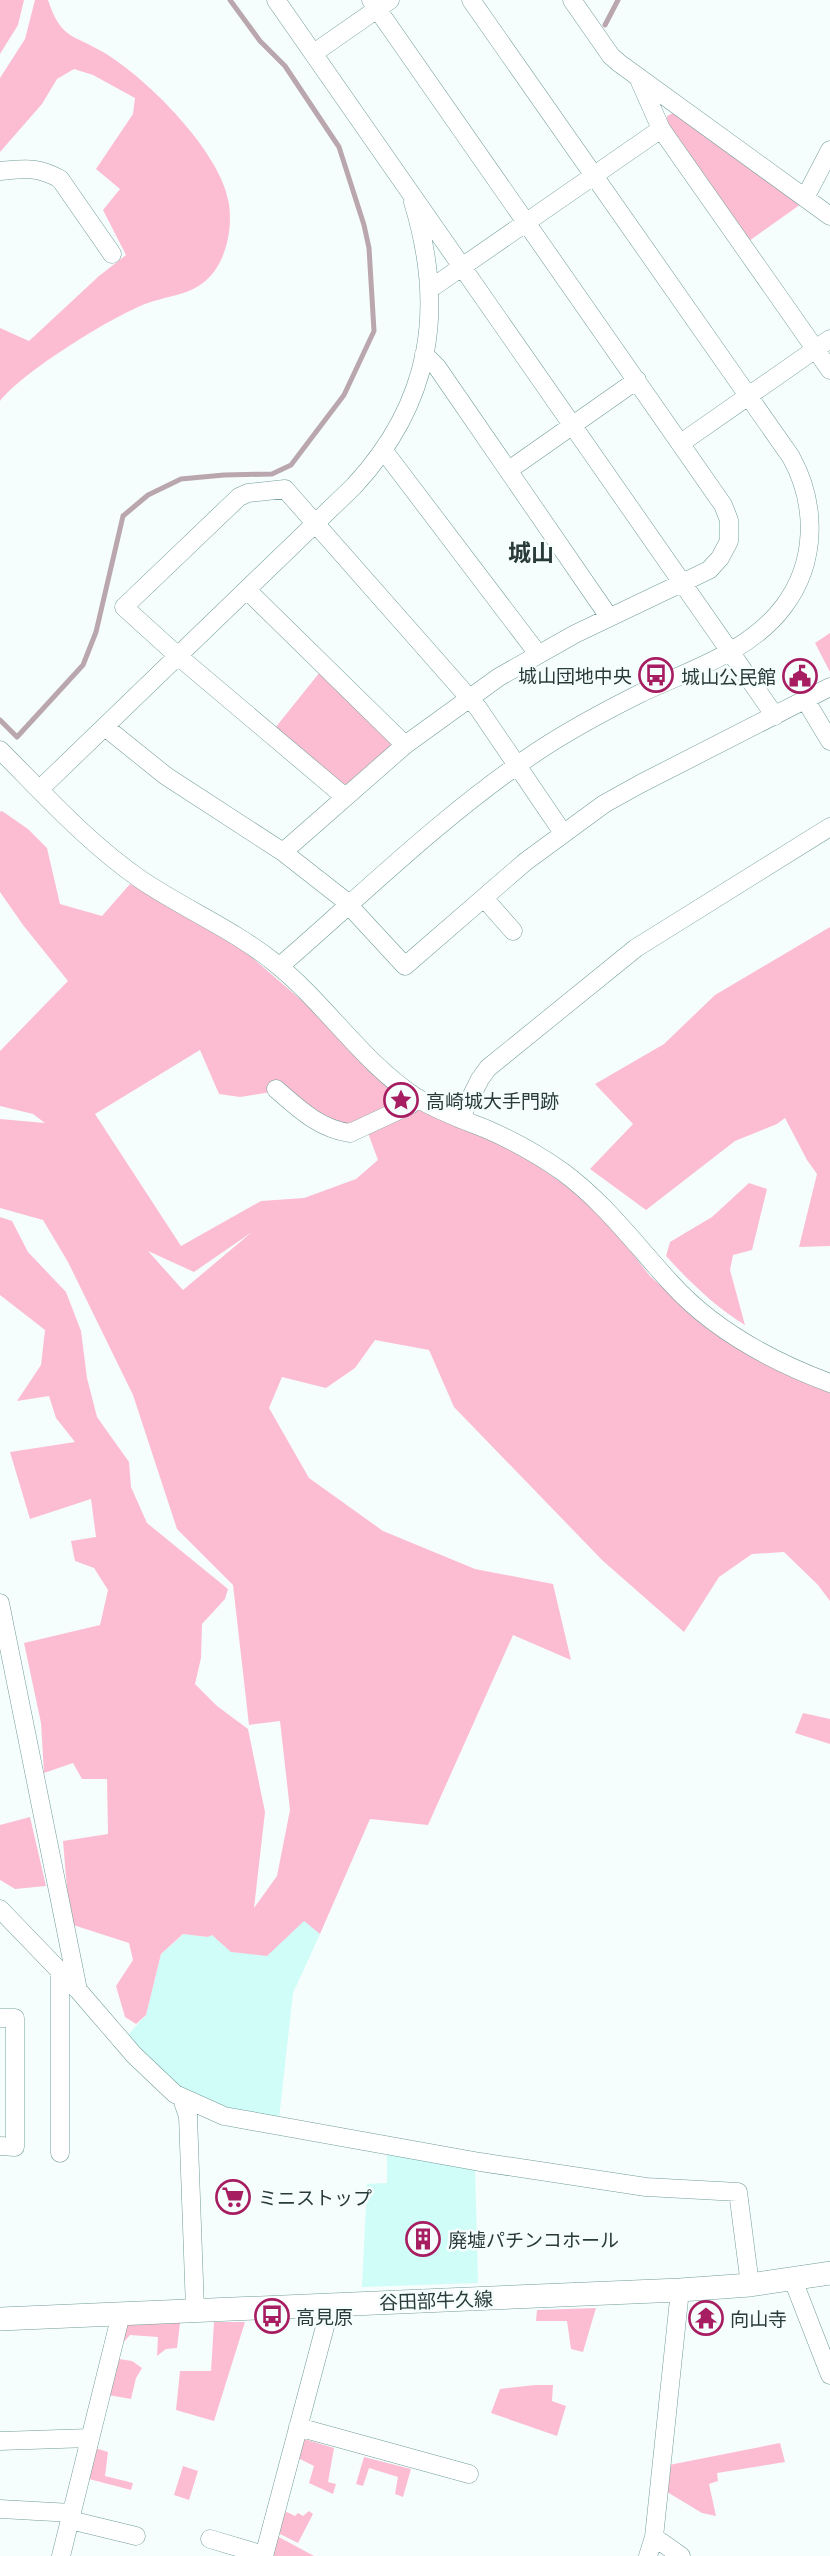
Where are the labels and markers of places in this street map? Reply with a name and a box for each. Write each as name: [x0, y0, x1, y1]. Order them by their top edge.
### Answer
bus stop icon: 城山団地中央: [637, 656, 675, 694]
public building icon: 城山公民館: [781, 657, 819, 695]
place label: 城山団地中央: [518, 664, 632, 687]
place label: 城山公民館: [681, 665, 776, 688]
place icon: 高崎城大手門跡: [382, 1081, 420, 1119]
place label: 高崎城大手門跡: [426, 1089, 559, 1112]
supermarket icon: ミニストップ: [214, 2178, 252, 2216]
place label: ミニストップ: [258, 2186, 372, 2209]
building icon: 廃墟パチンコホール: [404, 2220, 442, 2258]
place label: 廃墟パチンコホール: [448, 2228, 619, 2251]
bus stop icon: 高見原: [253, 2297, 291, 2335]
temple icon: 向山寺: [687, 2299, 725, 2337]
place label: 高見原: [296, 2305, 353, 2328]
place label: 向山寺: [730, 2307, 787, 2330]

